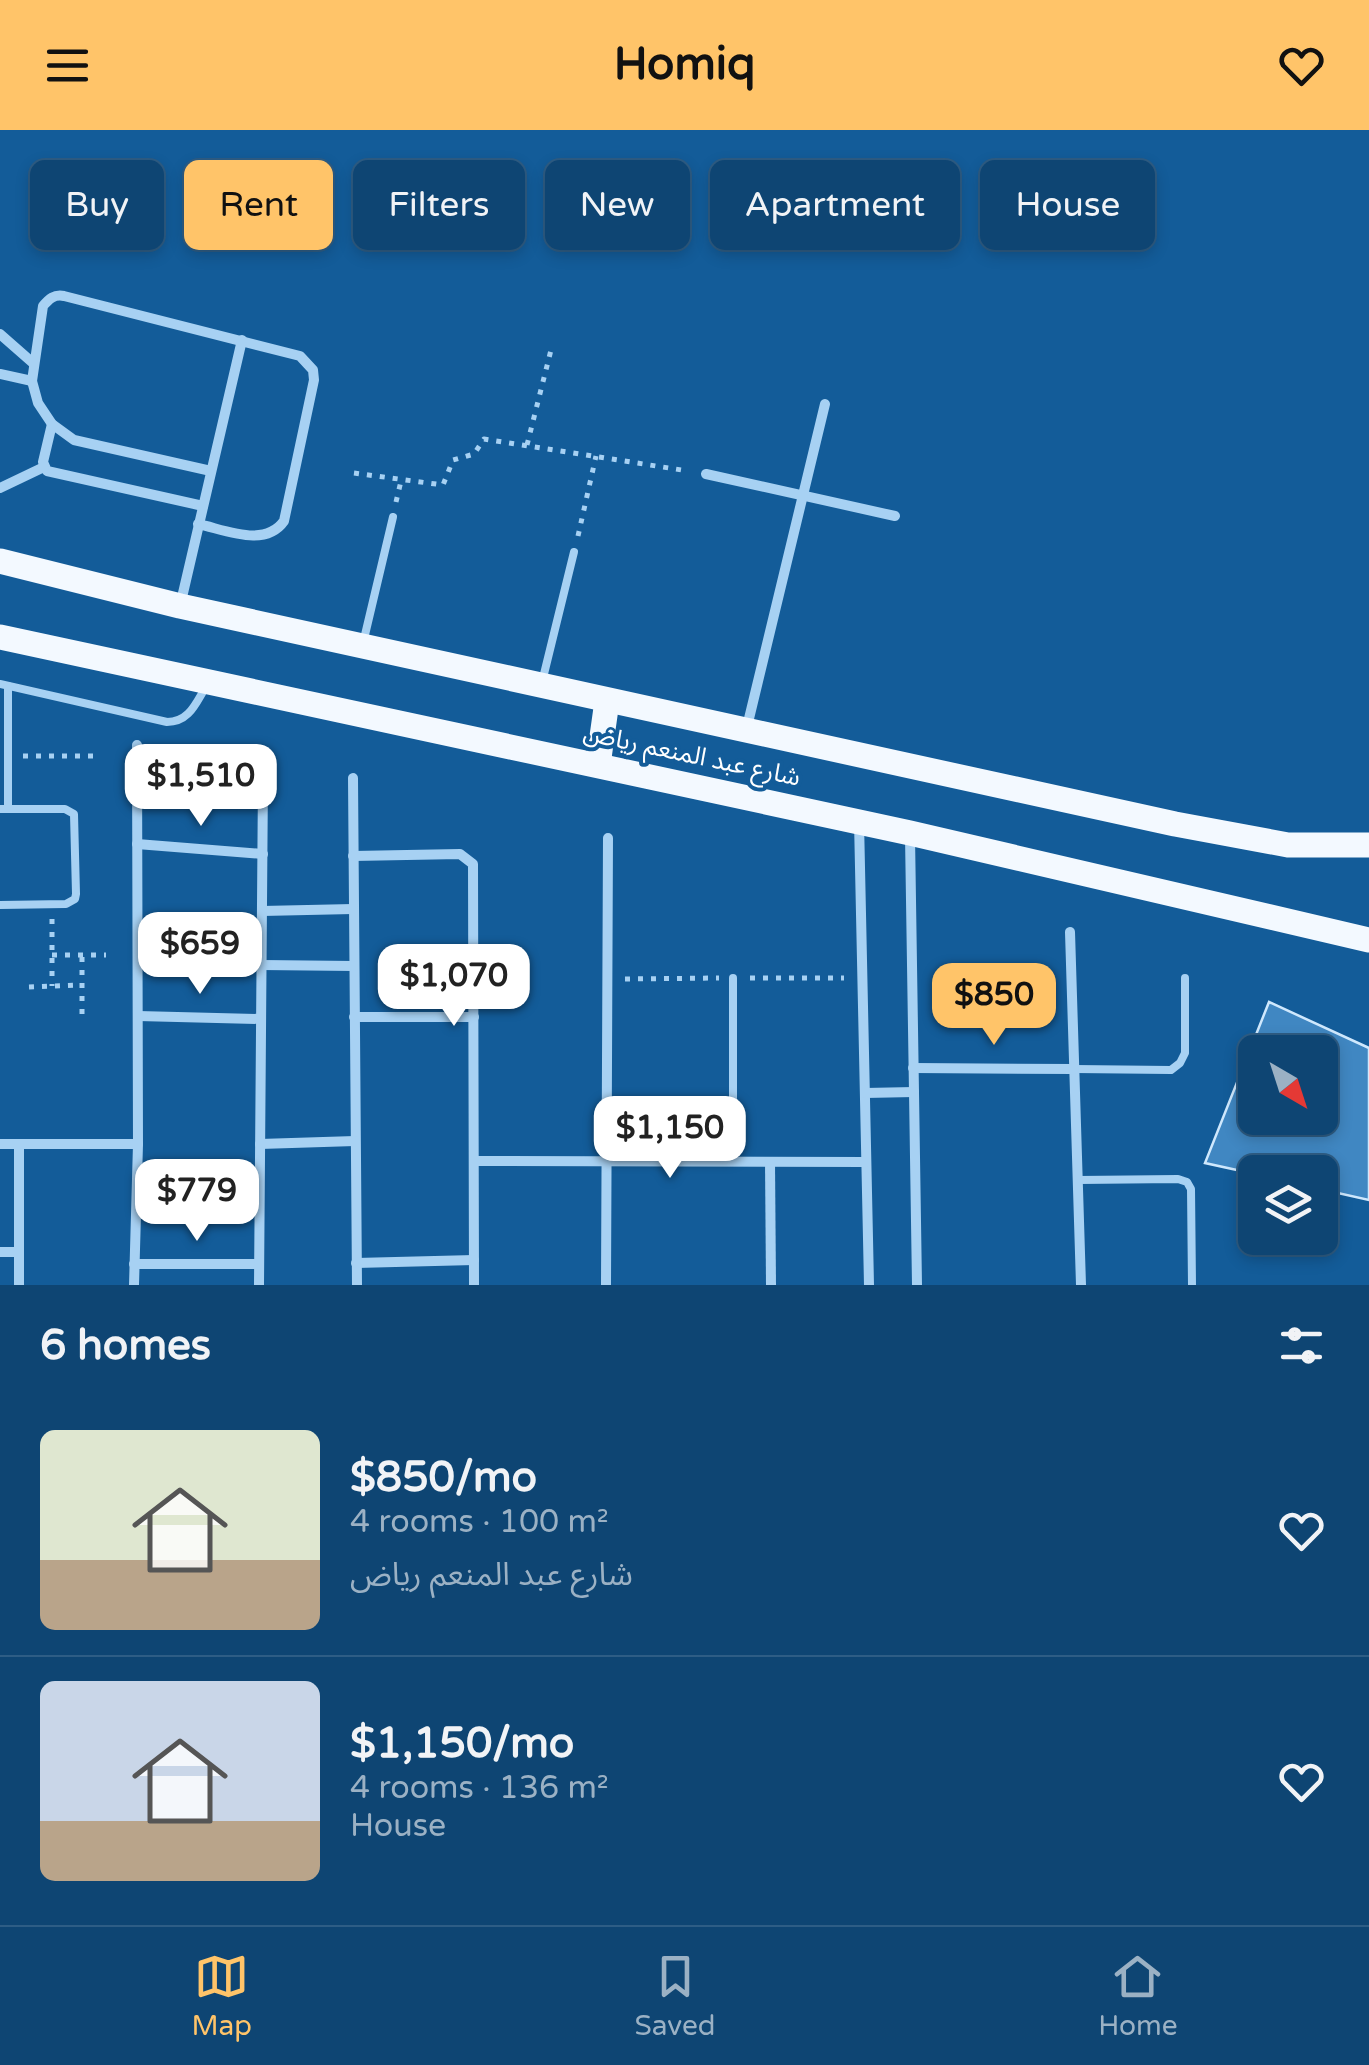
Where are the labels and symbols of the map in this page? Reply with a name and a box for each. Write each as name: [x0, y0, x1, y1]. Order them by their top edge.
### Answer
street label: شارع عبد المنعم رياض: [580, 717, 803, 797]
pin: $1,510: [120, 744, 282, 829]
pin: $659: [141, 912, 259, 997]
pin: $1,070: [373, 944, 535, 1029]
pin: $850: [935, 963, 1053, 1048]
north arrow: [1238, 1035, 1338, 1135]
pin: $1,150: [589, 1096, 751, 1181]
pin: $779: [138, 1159, 256, 1244]

